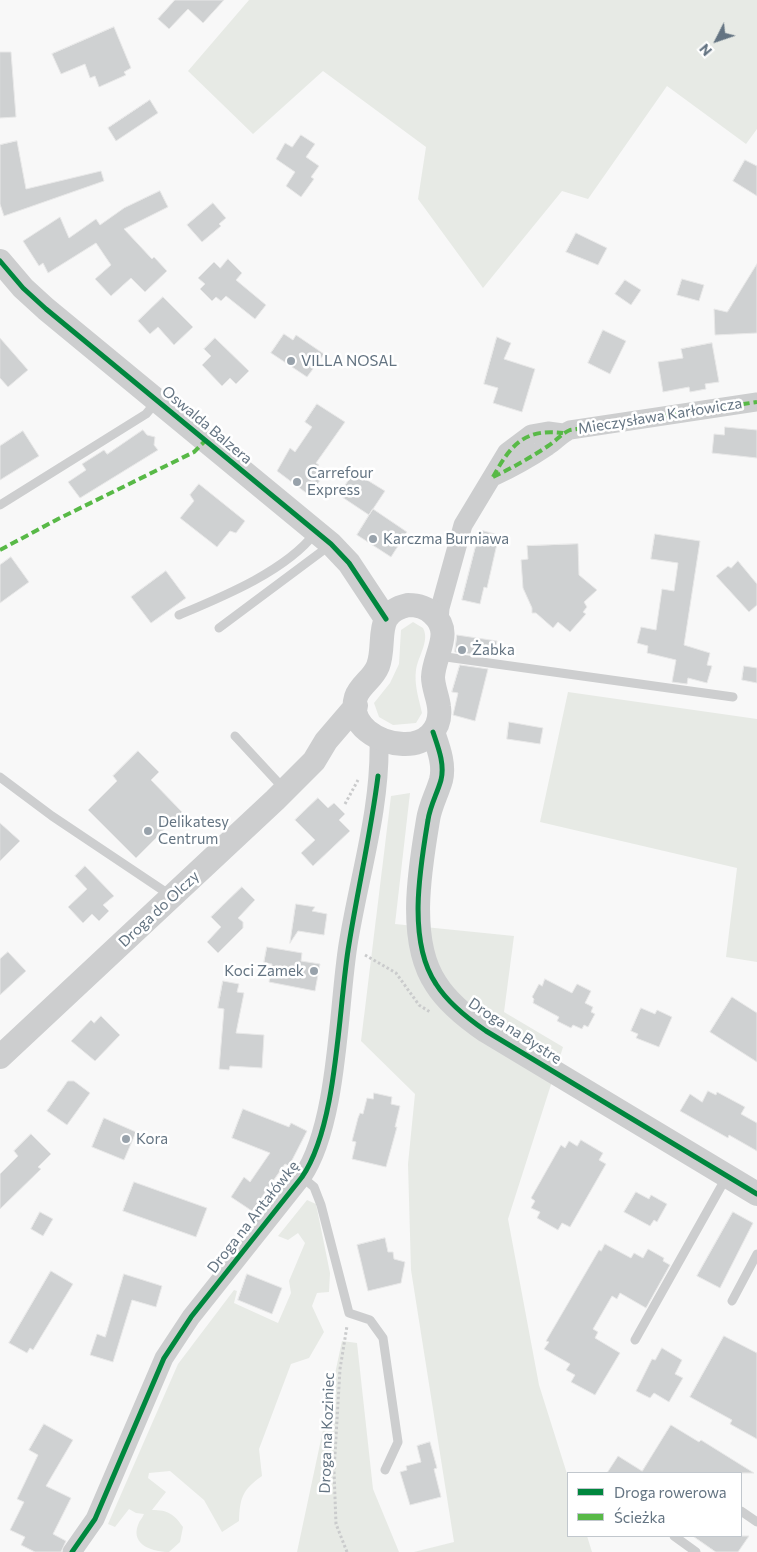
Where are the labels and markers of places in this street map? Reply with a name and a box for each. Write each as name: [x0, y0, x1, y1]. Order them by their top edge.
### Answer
place label: VILLA NOSAL: [301, 352, 397, 370]
marker: VILLA NOSAL: [285, 355, 297, 367]
place label: Carrefour Express: [307, 464, 374, 499]
marker: Carrefour Express: [291, 476, 303, 488]
place label: Karczma Burniawa: [383, 530, 509, 548]
marker: Karczma Burniawa: [367, 533, 379, 545]
place label: Żabka: [472, 641, 515, 659]
marker: Żabka: [456, 644, 468, 656]
place label: Delikatesy Centrum: [158, 813, 229, 848]
marker: Delikatesy Centrum: [142, 825, 154, 837]
place label: Koci Zamek: [224, 962, 304, 980]
marker: Koci Zamek: [308, 965, 320, 977]
place label: Kora: [136, 1130, 168, 1148]
marker: Kora: [120, 1133, 132, 1145]

